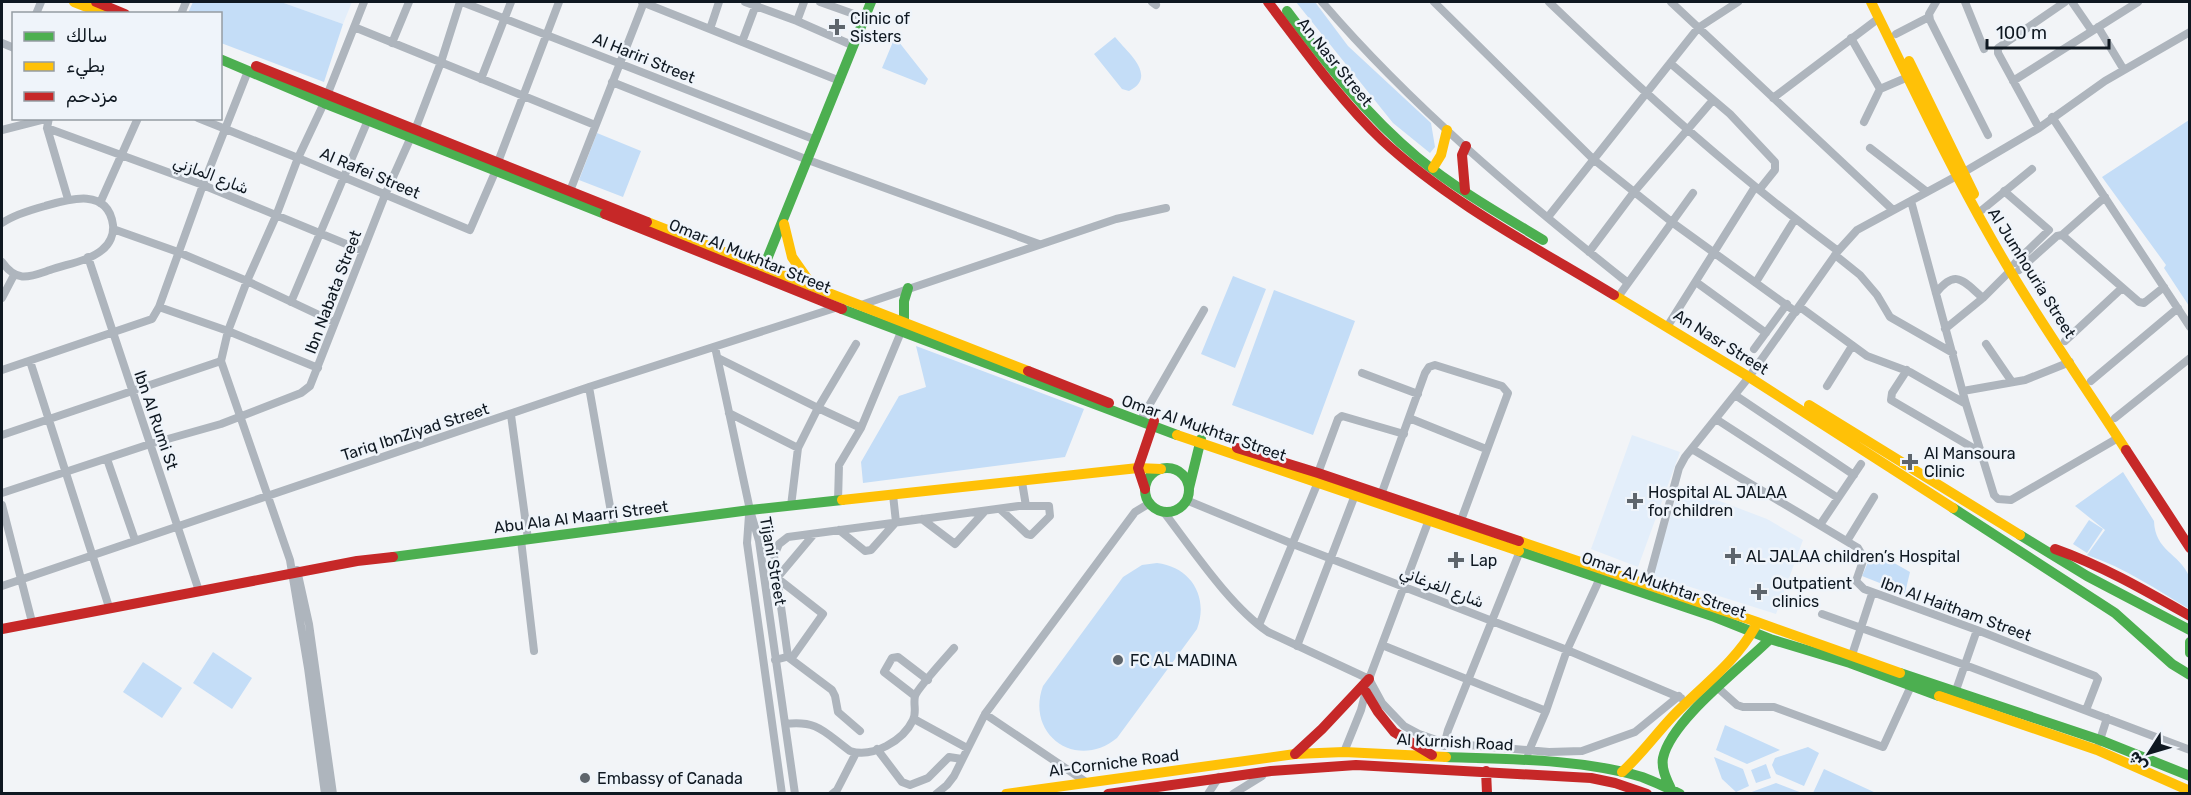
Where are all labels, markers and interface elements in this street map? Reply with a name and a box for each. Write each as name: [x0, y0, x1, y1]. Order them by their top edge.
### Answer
place label: Clinic of Sisters: [850, 9, 911, 46]
legend: [12, 12, 222, 120]
scale bar: [1987, 12, 2108, 50]
street label: An Nasr Street: [1294, 14, 1376, 110]
marker: Clinic of Sisters: [828, 18, 846, 36]
text: 100 m: [1996, 22, 2047, 44]
text: سالك: [66, 25, 107, 47]
street label: Al Hariri Street: [590, 29, 698, 87]
text: بطيء: [66, 55, 105, 79]
text: مزدحم: [66, 85, 118, 108]
street label: Al Rafei Street: [317, 143, 423, 203]
street label: شارع المازني: [169, 152, 251, 201]
street label: Al Jumhouria Street: [1984, 204, 2080, 342]
street label: Omar Al Mukhtar Street: [666, 215, 834, 297]
street label: Ibn Nabata Street: [301, 227, 365, 357]
street label: An Nasr Street: [1670, 305, 1772, 379]
street label: Ibn Al Rumi St: [130, 368, 182, 472]
street label: Omar Al Mukhtar Street: [1119, 391, 1289, 465]
street label: Tariq IbnZiyad Street: [339, 399, 491, 465]
place label: Al Mansoura Clinic: [1924, 444, 2016, 481]
marker: Al Mansoura Clinic: [1901, 453, 1919, 471]
place label: Hospital AL JALAA for children: [1648, 483, 1787, 520]
marker: Hospital AL JALAA for children: [1626, 492, 1644, 510]
street label: Abu Ala Al Maarri Street: [493, 497, 669, 537]
street label: Tijani Street: [756, 515, 790, 607]
marker: AL JALAA children’s Hospital: [1724, 547, 1742, 565]
place label: AL JALAA children’s Hospital: [1746, 547, 1960, 566]
street label: Omar Al Mukhtar Street: [1579, 548, 1749, 622]
marker: Lap: [1447, 551, 1465, 569]
place label: Lap: [1470, 551, 1497, 570]
street label: شارع الفرغاني: [1396, 562, 1487, 615]
street label: Ibn Al Haitham Street: [1878, 573, 2034, 645]
place label: Outpatient clinics: [1772, 574, 1852, 611]
marker: Outpatient clinics: [1750, 583, 1768, 601]
place label: FC AL MADINA: [1130, 651, 1238, 670]
marker: FC AL MADINA: [1111, 653, 1125, 667]
north arrow: [2119, 723, 2179, 783]
street label: Al Kurnish Road: [1396, 729, 1514, 755]
street label: Al-Corniche Road: [1048, 746, 1180, 780]
text: ش: [2124, 748, 2151, 776]
place label: Embassy of Canada: [597, 769, 743, 788]
marker: Embassy of Canada: [578, 771, 592, 785]

